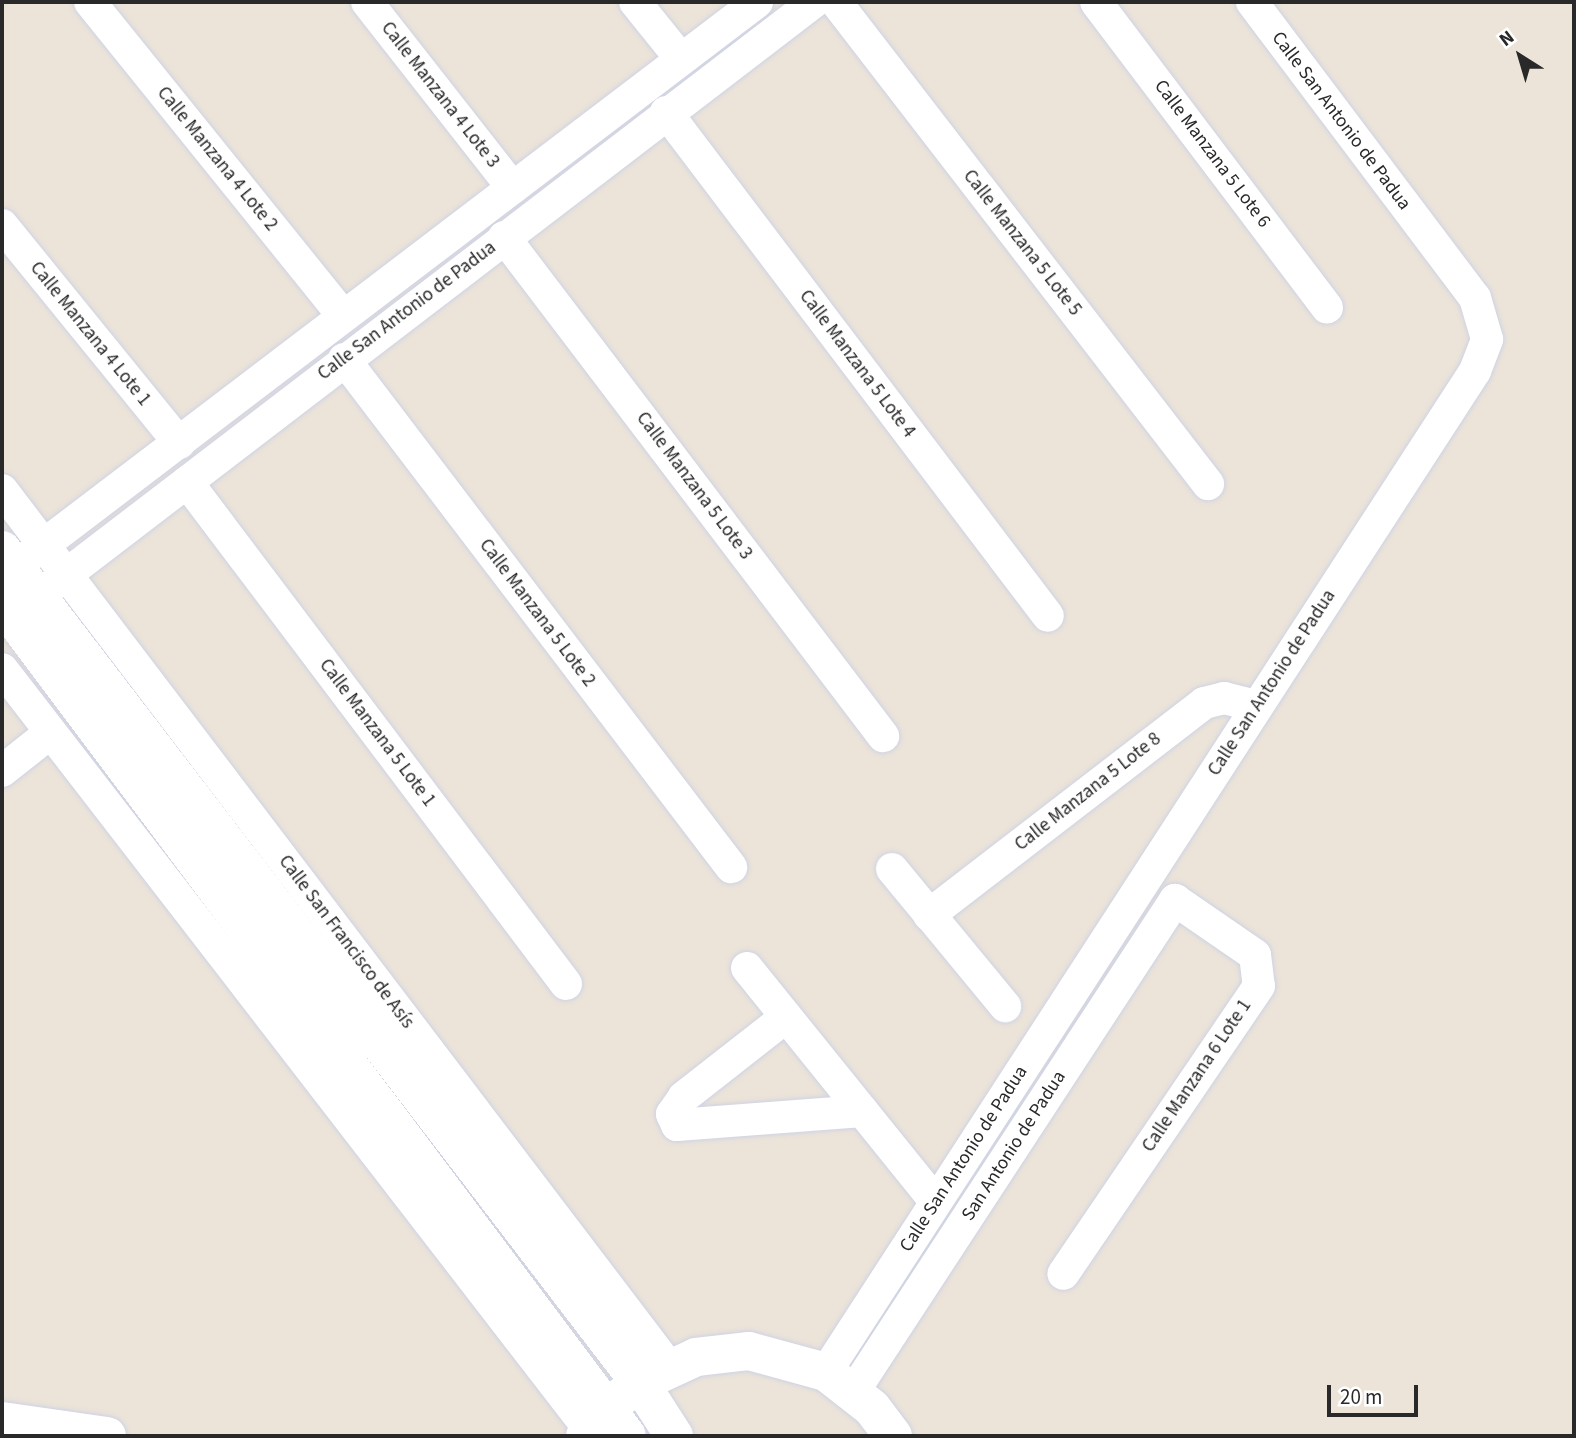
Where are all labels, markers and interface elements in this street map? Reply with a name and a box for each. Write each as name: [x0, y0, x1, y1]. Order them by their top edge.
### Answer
street label: Calle Manzana 4 Lote 3: [376, 17, 504, 173]
north arrow: [1485, 21, 1555, 91]
text: N: [1494, 24, 1520, 53]
street label: Calle San Antonio de Padua: [1266, 27, 1416, 215]
street label: Calle Manzana 5 Lote 6: [1149, 76, 1275, 232]
street label: Calle Manzana 4 Lote 2: [152, 82, 282, 236]
street label: Calle Manzana 5 Lote 5: [958, 165, 1086, 321]
street label: Calle San Antonio de Padua: [313, 236, 501, 386]
street label: Calle Manzana 4 Lote 1: [25, 257, 155, 411]
street label: Calle Manzana 5 Lote 4: [794, 286, 920, 442]
street label: Calle Manzana 5 Lote 3: [631, 408, 757, 564]
street label: Calle Manzana 5 Lote 2: [474, 535, 600, 691]
street label: Calle San Antonio de Padua: [1203, 586, 1341, 780]
street label: Calle Manzana 5 Lote 1: [314, 655, 440, 811]
street label: Calle Manzana 5 Lote 8: [1010, 728, 1166, 856]
street label: Calle San Francisco de Asís: [273, 851, 419, 1033]
street label: Calle Manzana 6 Lote 1: [1137, 995, 1257, 1157]
street label: Calle San Antonio de Padua: [895, 1062, 1033, 1256]
street label: San Antonio de Padua: [957, 1067, 1071, 1225]
scale bar: [1331, 1372, 1422, 1416]
text: 20 m: [1340, 1382, 1382, 1412]

